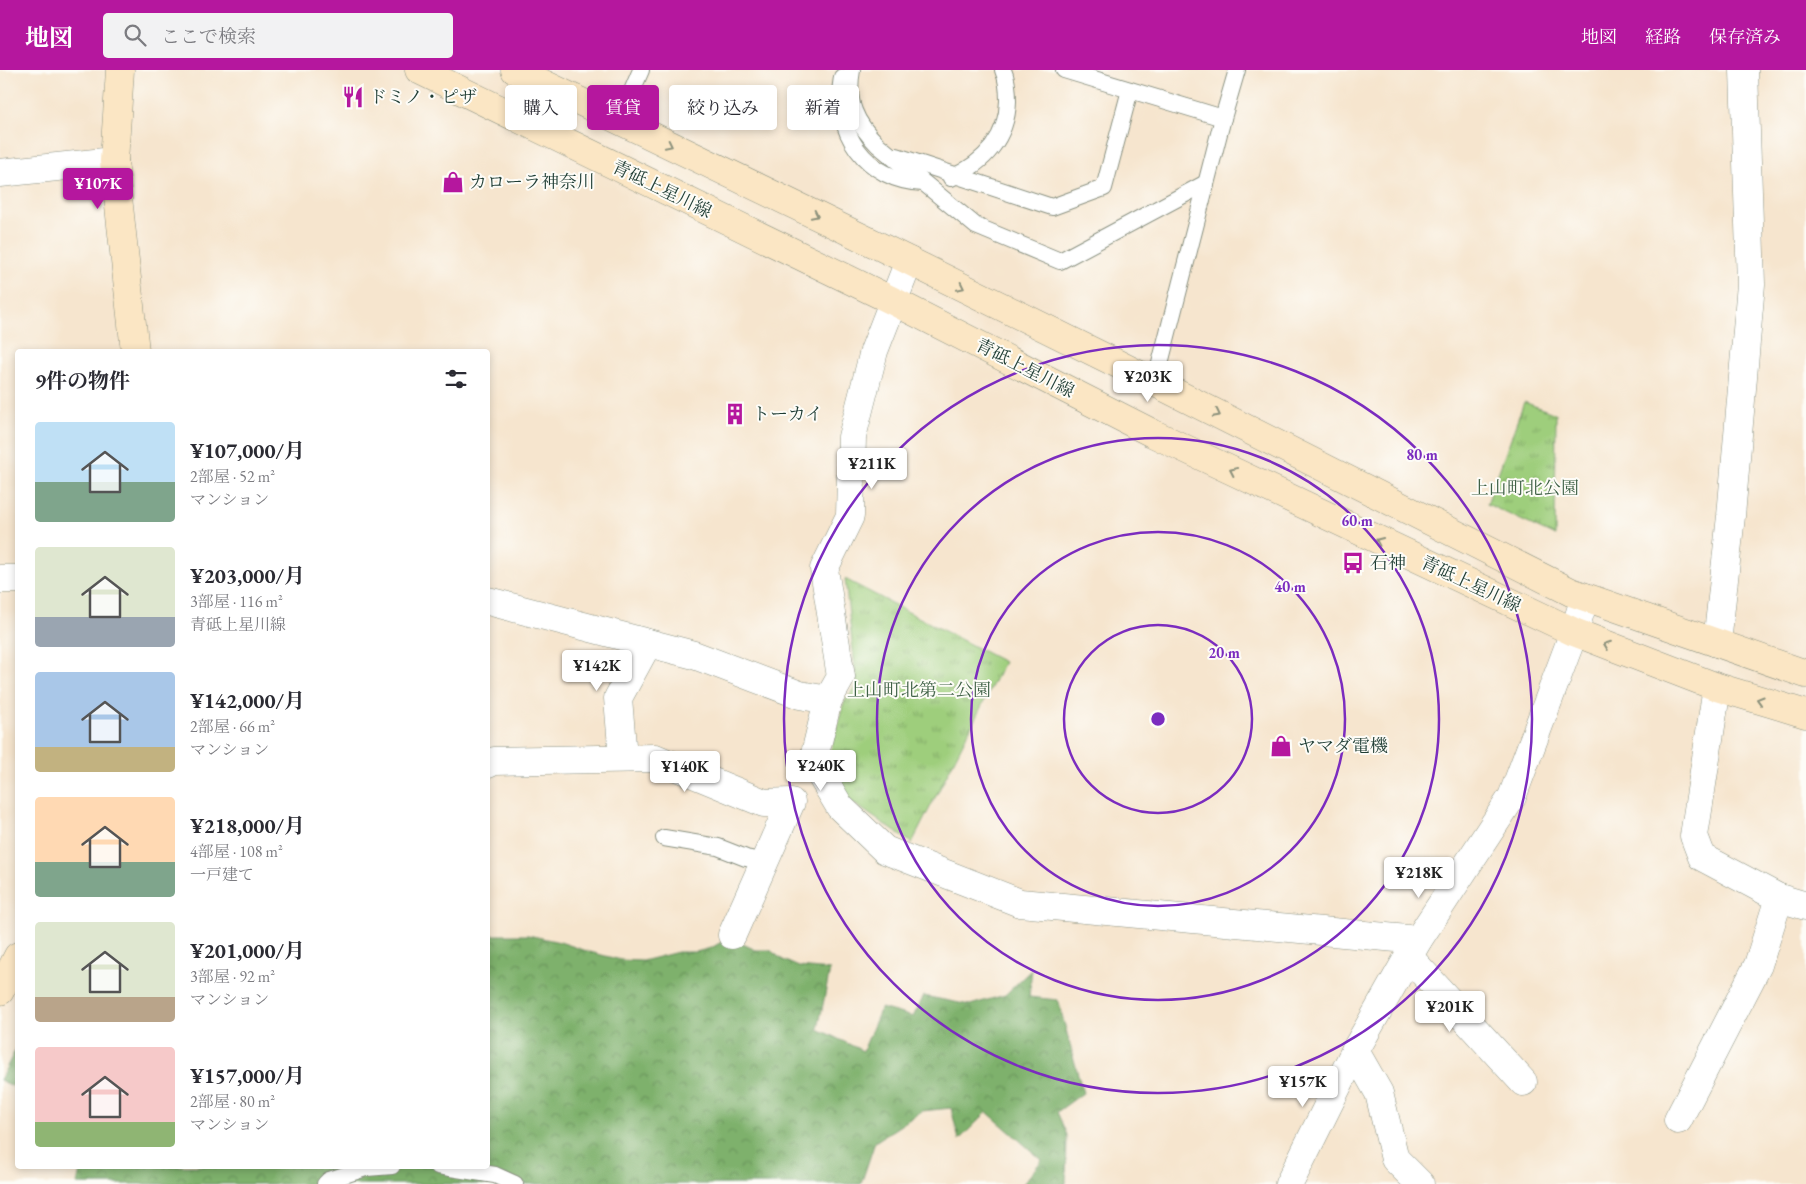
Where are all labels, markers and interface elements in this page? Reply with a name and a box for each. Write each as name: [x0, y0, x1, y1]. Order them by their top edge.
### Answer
search box: [103, 13, 453, 58]
icon: search: [121, 21, 149, 49]
text: 地図: [25, 22, 73, 53]
text: ここで検索: [161, 24, 256, 49]
text: 地図: [1581, 25, 1617, 48]
text: 経路: [1645, 25, 1681, 48]
text: 保存済み: [1709, 25, 1781, 48]
restaurant icon: ドミノ・ピザ: [340, 84, 366, 110]
place label: ドミノ・ピザ: [369, 85, 477, 108]
chip: 購入: [505, 85, 577, 130]
chip: 賃貸: [587, 85, 659, 130]
chip: 絞り込み: [669, 85, 777, 130]
chip: 新着: [787, 85, 859, 130]
one-way arrow: [664, 139, 673, 149]
street label: 青砥上星川線: [609, 155, 716, 223]
pin: ¥107K: [63, 168, 133, 210]
shop icon: カローラ神奈川: [440, 169, 466, 195]
place label: カローラ神奈川: [469, 170, 595, 193]
text: ¥107K: [74, 173, 122, 194]
one-way arrow: [810, 209, 819, 219]
one-way arrow: [956, 281, 965, 291]
street label: 青砥上星川線: [972, 333, 1079, 402]
pin: ¥203K: [1113, 360, 1183, 403]
icon: filters: [442, 365, 470, 393]
text: ¥203K: [1124, 366, 1172, 387]
text: 9件の物件: [35, 367, 130, 394]
building icon: トーカイ: [722, 401, 748, 427]
place label: トーカイ: [752, 402, 823, 425]
one-way arrow: [1211, 408, 1220, 418]
text: ¥107,000/月: [190, 437, 305, 464]
icon: home: [75, 442, 135, 502]
text: 80 m: [1406, 445, 1438, 464]
pin: ¥211K: [837, 448, 907, 490]
text: ¥211K: [848, 453, 896, 474]
text: 2部屋 · 52 m²: [190, 466, 275, 487]
one-way arrow: [1229, 468, 1238, 478]
park label: 上山町北公園: [1471, 476, 1579, 499]
text: マンション: [190, 489, 269, 510]
text: 60 m: [1341, 511, 1373, 530]
one-way arrow: [1376, 537, 1385, 547]
bus stop icon: 石神: [1340, 550, 1366, 576]
street label: 青砥上星川線: [1417, 550, 1525, 617]
place label: 石神: [1370, 551, 1406, 574]
text: ¥203,000/月: [190, 562, 305, 589]
icon: home: [75, 567, 135, 627]
text: 40 m: [1274, 577, 1306, 596]
text: 3部屋 · 116 m²: [190, 591, 283, 612]
text: 青砥上星川線: [190, 614, 286, 635]
one-way arrow: [1603, 641, 1612, 651]
text: 20 m: [1208, 643, 1240, 662]
pin: ¥142K: [562, 650, 632, 692]
text: ¥142K: [573, 655, 621, 676]
park label: 上山町北第二公園: [847, 678, 991, 701]
text: ¥142,000/月: [190, 687, 305, 714]
icon: home: [75, 692, 135, 752]
one-way arrow: [1756, 695, 1764, 705]
centre of rings: [1149, 710, 1167, 728]
text: 2部屋 · 66 m²: [190, 716, 275, 737]
shop icon: ヤマダ電機: [1268, 733, 1294, 759]
place label: ヤマダ電機: [1298, 734, 1388, 757]
text: マンション: [190, 739, 269, 760]
pin: ¥140K: [650, 750, 720, 793]
pin: ¥240K: [786, 750, 856, 792]
text: ¥240K: [797, 755, 845, 776]
text: ¥140K: [661, 756, 709, 777]
text: ¥218,000/月: [190, 812, 305, 839]
icon: home: [75, 817, 135, 877]
text: 4部屋 · 108 m²: [190, 841, 283, 862]
pin: ¥218K: [1384, 856, 1454, 899]
text: ¥218K: [1395, 862, 1443, 883]
text: 一戸建て: [190, 864, 254, 885]
text: ¥201,000/月: [190, 937, 305, 964]
icon: home: [75, 942, 135, 1002]
text: 3部屋 · 92 m²: [190, 966, 275, 987]
text: マンション: [190, 989, 269, 1010]
pin: ¥201K: [1415, 990, 1485, 1033]
text: ¥201K: [1426, 996, 1474, 1017]
text: ¥157,000/月: [190, 1062, 305, 1089]
pin: ¥157K: [1268, 1066, 1338, 1108]
icon: home: [75, 1067, 135, 1127]
text: ¥157K: [1279, 1071, 1327, 1092]
text: 2部屋 · 80 m²: [190, 1091, 275, 1112]
text: マンション: [190, 1114, 269, 1135]

